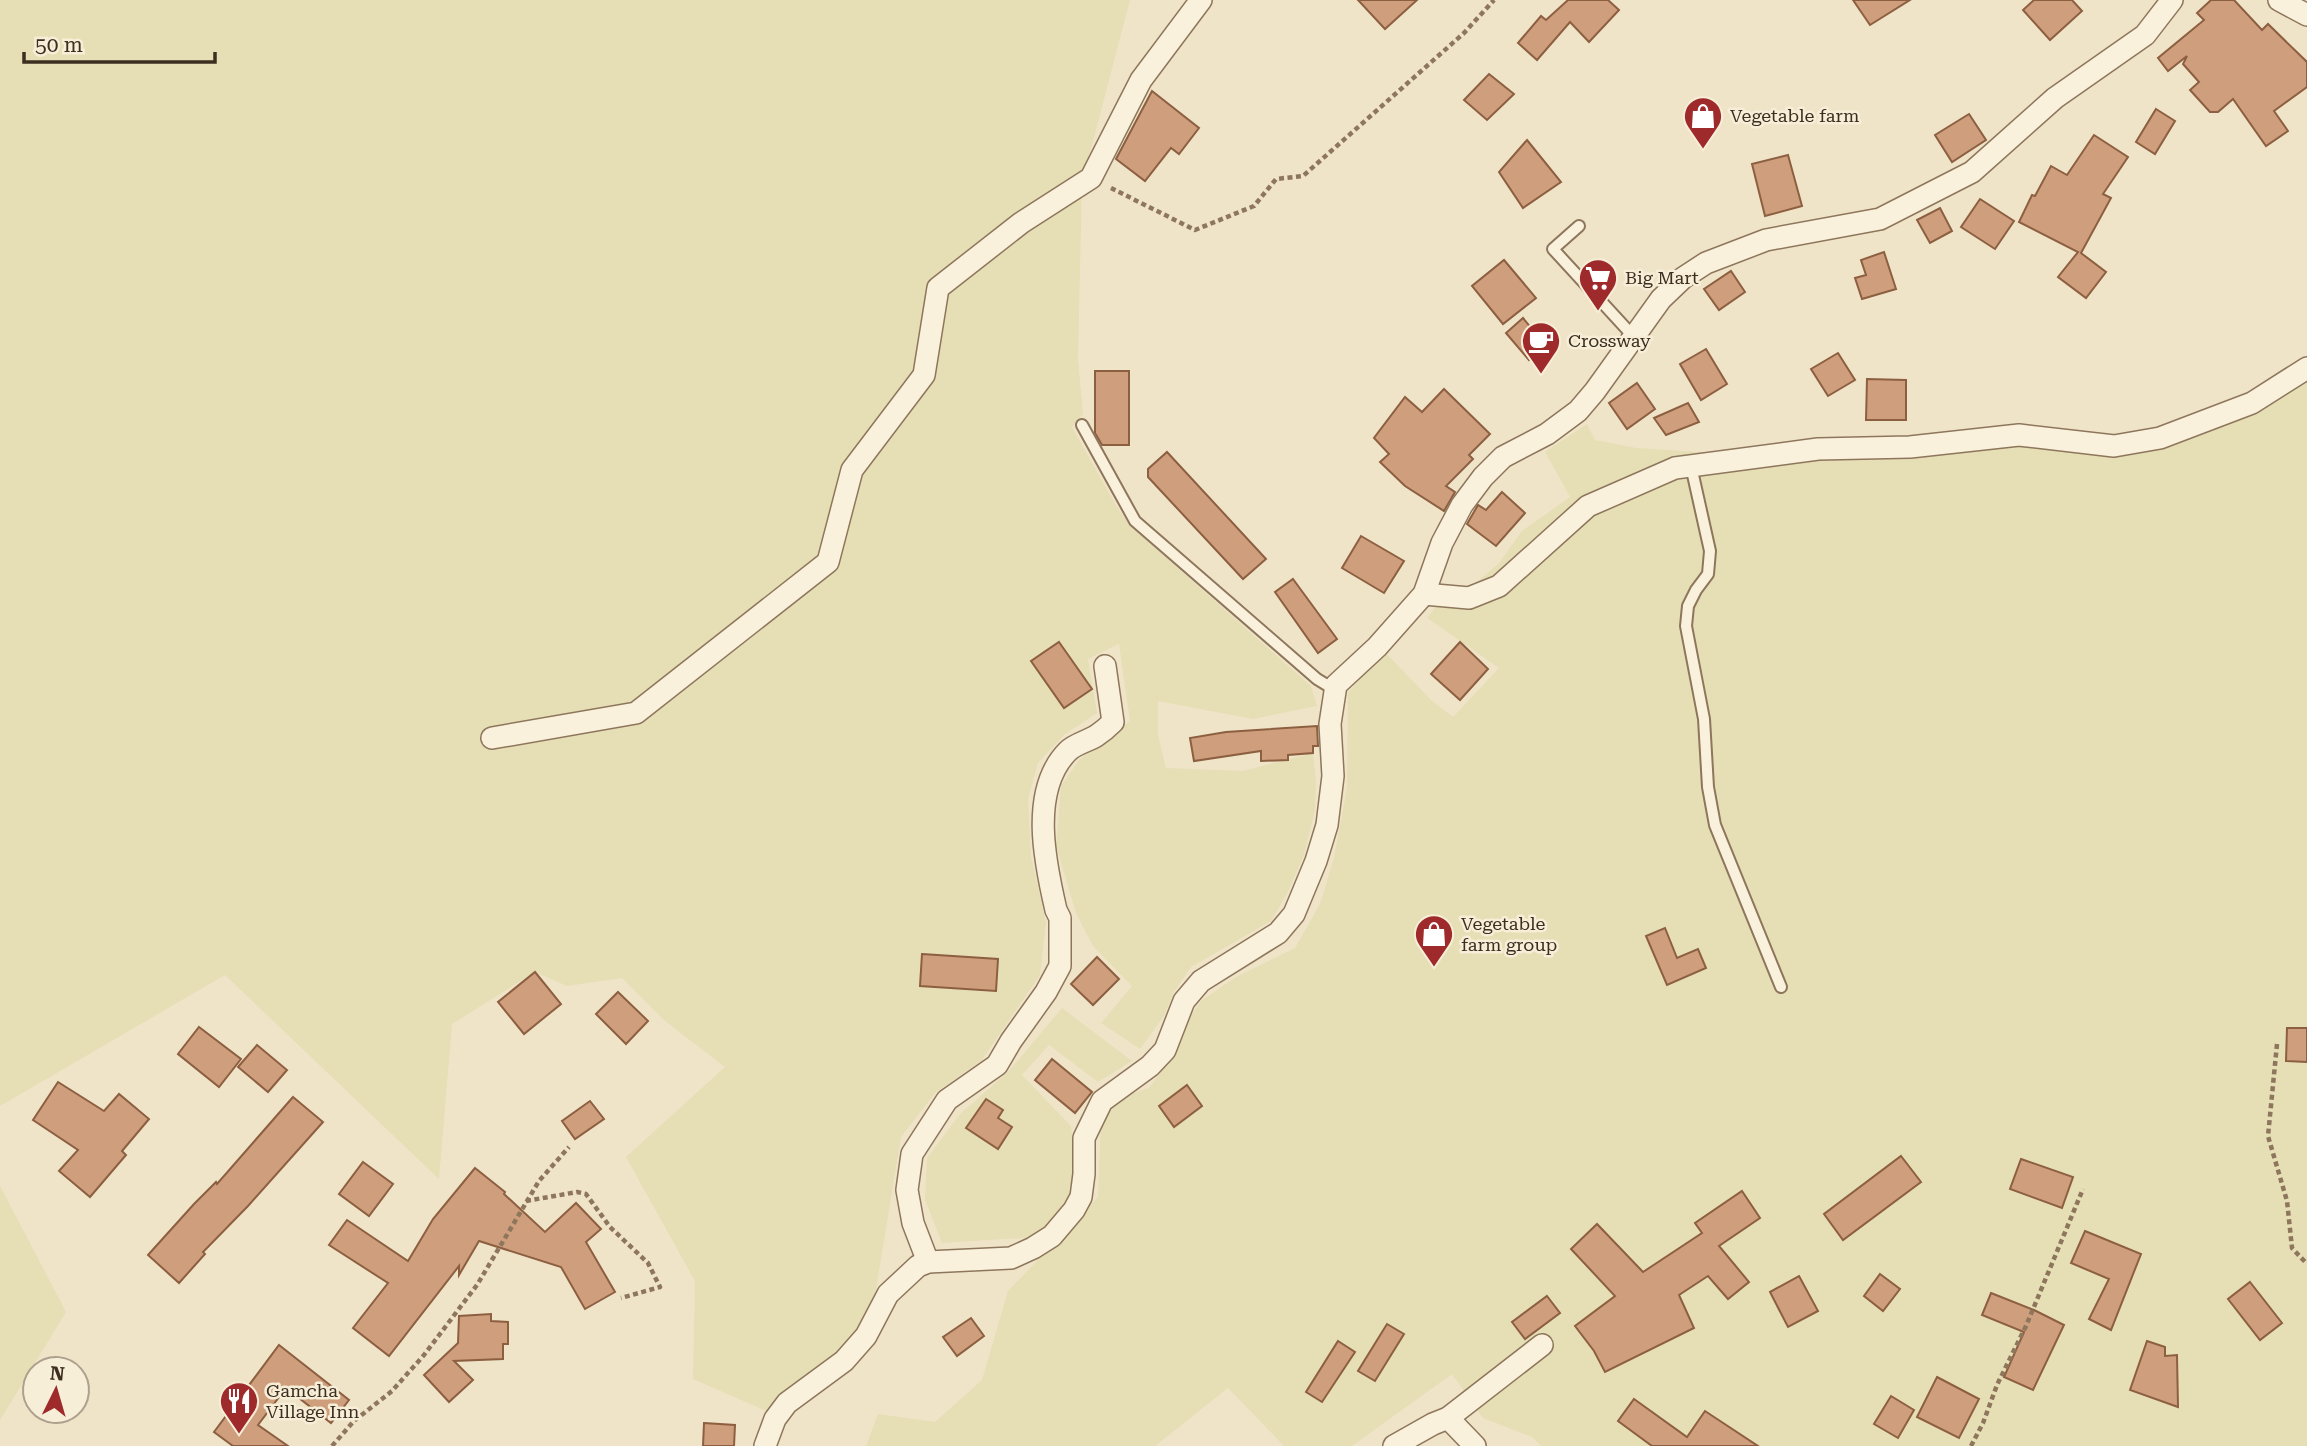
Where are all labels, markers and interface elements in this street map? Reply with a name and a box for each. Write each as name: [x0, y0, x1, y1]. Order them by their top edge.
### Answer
scale bar: [24, 21, 215, 65]
text: 50 m: [35, 33, 83, 57]
shop icon: Vegetable farm: [1682, 95, 1724, 150]
place label: Vegetable farm: [1730, 105, 1859, 126]
supermarket icon: Big Mart: [1577, 257, 1619, 312]
place label: Big Mart: [1625, 267, 1699, 288]
cafe icon: Crossway: [1520, 320, 1562, 375]
place label: Crossway: [1568, 330, 1651, 351]
shop icon: Vegetable farm group: [1413, 913, 1455, 968]
place label: Vegetable farm group: [1461, 913, 1557, 955]
north arrow: [21, 1355, 91, 1425]
text: N: [49, 1361, 66, 1386]
restaurant icon: Gamcha Village Inn: [218, 1380, 260, 1435]
place label: Gamcha Village Inn: [266, 1380, 360, 1422]

